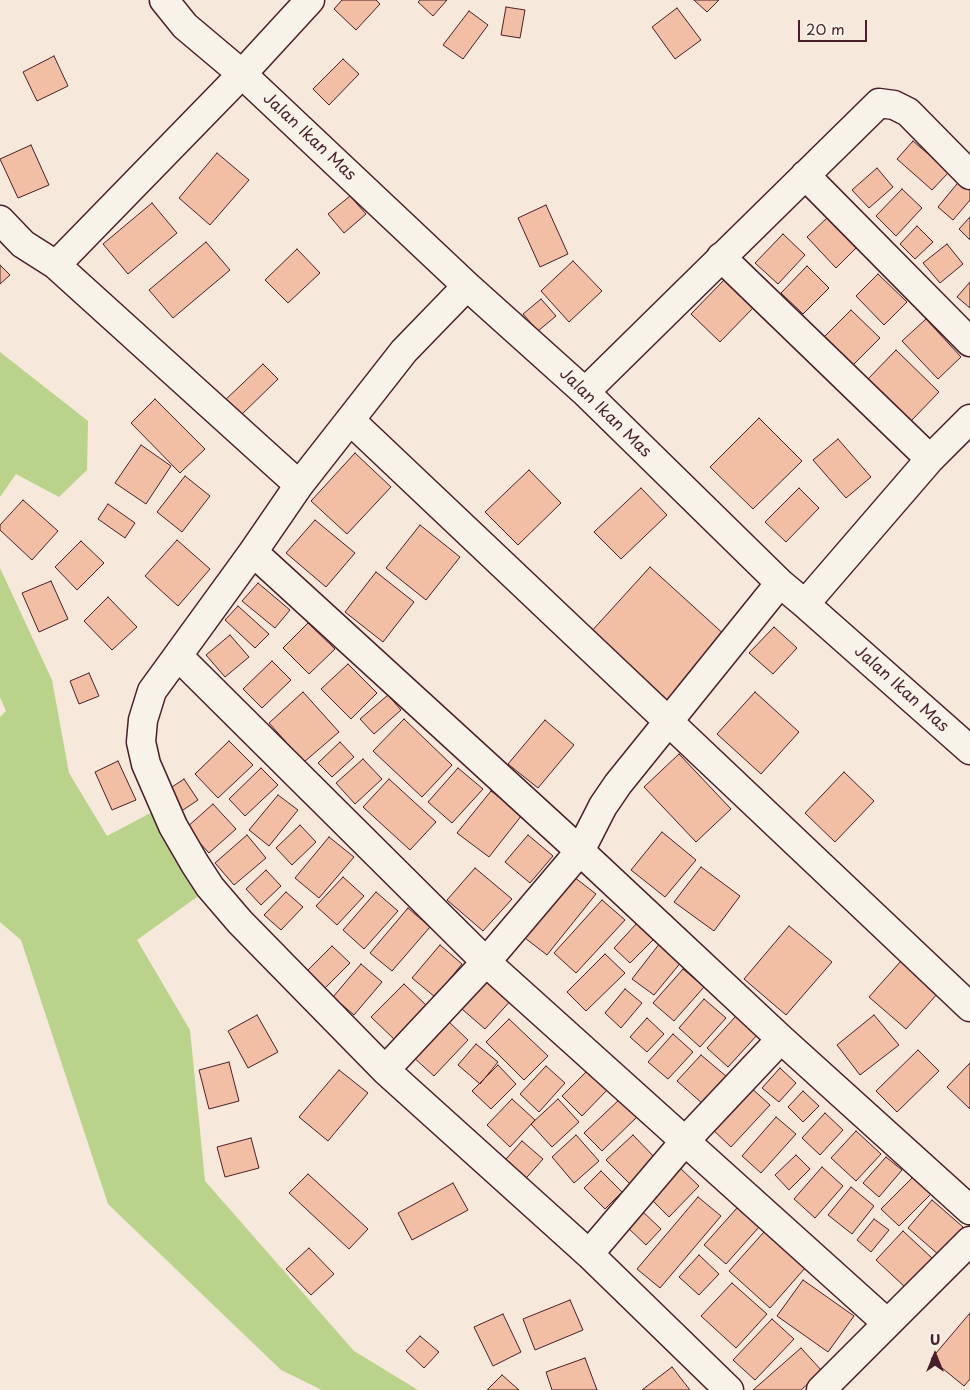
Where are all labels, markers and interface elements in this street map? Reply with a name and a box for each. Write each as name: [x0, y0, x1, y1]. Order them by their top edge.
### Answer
scale bar: [800, 10, 869, 42]
text: 20 m: [806, 17, 845, 40]
street label: Jalan Ikan Mas: [259, 89, 359, 185]
street label: Jalan Ikan Mas: [555, 364, 655, 462]
street label: Jalan Ikan Mas: [850, 642, 952, 736]
text: U: [930, 1329, 940, 1350]
north arrow: [910, 1330, 960, 1380]

